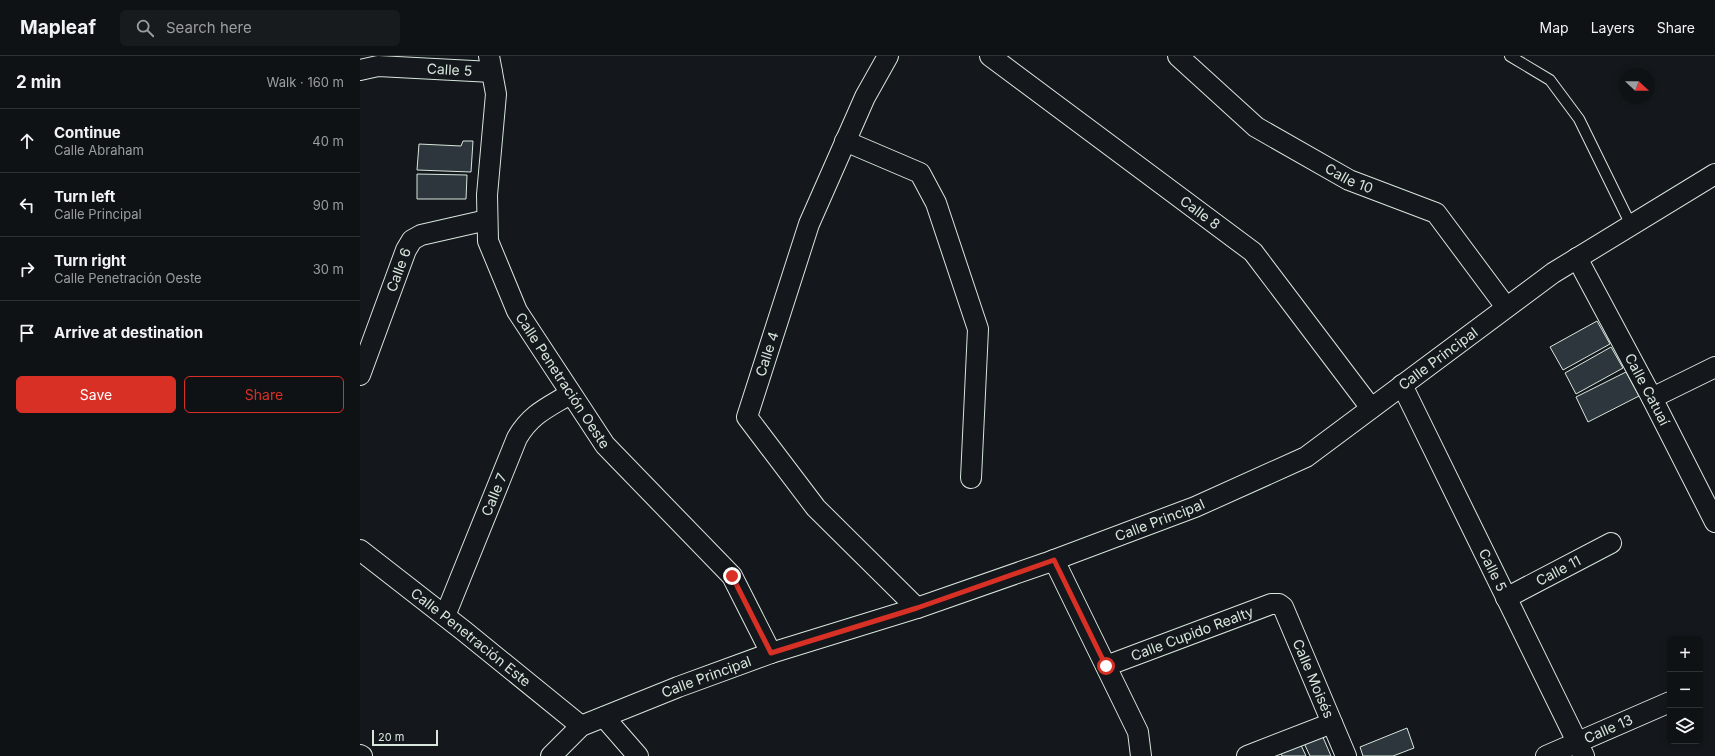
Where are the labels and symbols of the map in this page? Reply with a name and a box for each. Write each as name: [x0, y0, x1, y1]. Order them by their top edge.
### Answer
street label: Calle 5: [426, 60, 473, 79]
north arrow: [1619, 68, 1655, 104]
street label: Calle 10: [1322, 159, 1376, 196]
street label: Calle 8: [1177, 192, 1224, 233]
street label: Calle 6: [382, 245, 414, 294]
street label: Calle Penetración Oeste: [512, 309, 614, 451]
street label: Calle Principal: [1395, 323, 1481, 393]
street label: Calle 4: [751, 329, 782, 378]
street label: Calle Catuaí: [1622, 350, 1674, 429]
street label: Calle 7: [477, 470, 510, 518]
street label: Calle Principal: [1112, 495, 1207, 544]
street label: Calle 5: [1476, 546, 1511, 594]
street label: Calle 11: [1533, 551, 1583, 589]
route end: [723, 567, 741, 585]
street label: Calle Penetración Este: [408, 584, 535, 690]
street label: Calle Cupido Realty: [1128, 602, 1256, 664]
street label: Calle Moisés: [1289, 636, 1338, 721]
street label: Calle Principal: [659, 652, 753, 701]
route start: [1097, 657, 1115, 675]
street label: Calle 13: [1581, 710, 1635, 746]
scale bar: [372, 728, 438, 747]

